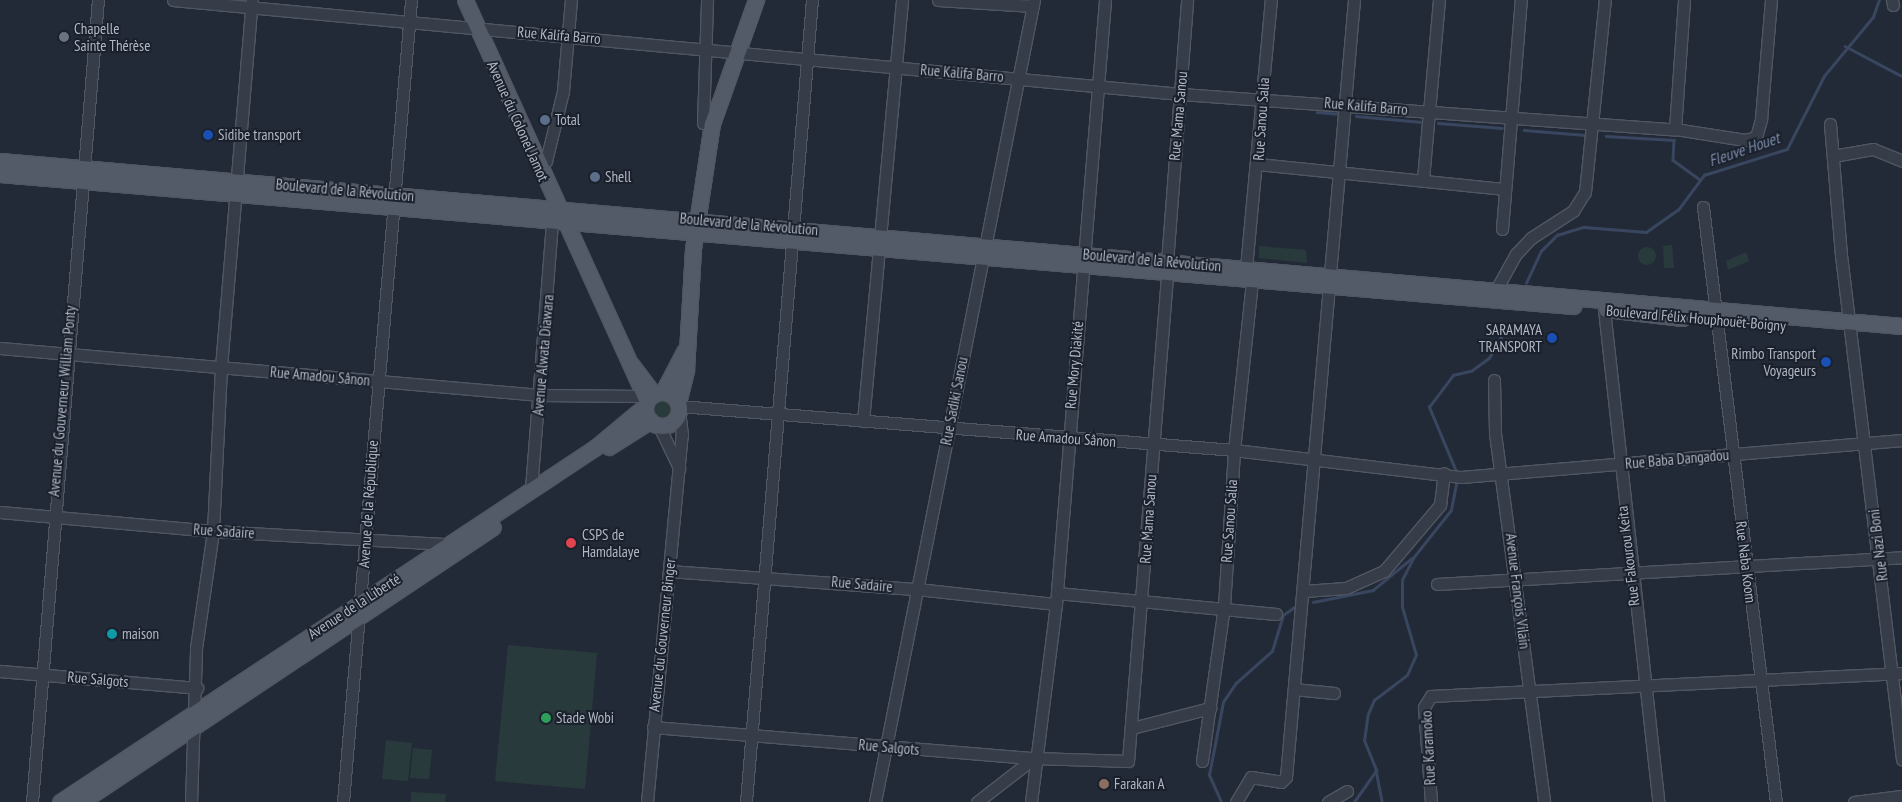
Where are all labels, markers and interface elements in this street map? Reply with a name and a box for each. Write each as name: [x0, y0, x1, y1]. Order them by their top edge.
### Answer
place label: Chapelle Sainte Thérèse: [74, 19, 151, 54]
street label: Rue Kalifa Barro: [517, 22, 601, 48]
marker: Chapelle Sainte Thérèse: [58, 31, 70, 43]
street label: Avenue du Colonel Jamot: [483, 58, 553, 184]
street label: Rue Kalifa Barro: [920, 60, 1004, 86]
street label: Rue Mama Sanou: [1165, 71, 1191, 161]
street label: Rue Sanou Salia: [1249, 77, 1273, 161]
street label: Rue Kalifa Barro: [1324, 93, 1408, 119]
place label: Total: [555, 111, 580, 129]
marker: Total: [539, 114, 551, 126]
place label: Sidibe transport: [218, 126, 301, 144]
water label: Fleuve Houet: [1706, 128, 1782, 170]
marker: Sidibe transport: [202, 129, 214, 141]
place label: Shell: [605, 168, 631, 186]
marker: Shell: [589, 171, 601, 183]
street label: Boulevard de la Révolution: [275, 175, 415, 205]
street label: Boulevard de la Révolution: [679, 209, 819, 239]
street label: Boulevard de la Révolution: [1082, 245, 1222, 275]
street label: Avenue Alwata Diawara: [529, 293, 557, 417]
street label: Boulevard Félix Houphouët-Boigny: [1605, 301, 1787, 335]
street label: Avenue du Gouverneur William Ponty: [45, 305, 79, 497]
street label: Rue Mory Diakité: [1061, 320, 1087, 410]
place label: SARAMAYA TRANSPORT: [1479, 320, 1542, 355]
marker: SARAMAYA TRANSPORT: [1546, 332, 1558, 344]
place label: Rimbo Transport Voyageurs: [1731, 344, 1816, 379]
street label: Rue Sadiki Sanou: [937, 355, 971, 447]
marker: Rimbo Transport Voyageurs: [1820, 356, 1832, 368]
street label: Rue Amadou Sânon: [269, 363, 371, 389]
street label: Rue Amadou Sânon: [1015, 426, 1117, 450]
street label: Avenue de la République: [355, 440, 381, 568]
street label: Rue Baba Dangadou: [1624, 445, 1730, 473]
street label: Rue Mama Sanou: [1136, 474, 1160, 564]
street label: Rue Sanou Salia: [1217, 479, 1241, 563]
street label: Rue Fakourou Keita: [1613, 505, 1643, 607]
street label: Rue Nazi Boni: [1865, 508, 1891, 582]
street label: Rue Sadaire: [193, 520, 255, 542]
street label: Rue Naba Koom: [1732, 520, 1760, 604]
place label: CSPS de Hamdalaye: [582, 525, 640, 560]
street label: Avenue François Vilain: [1502, 532, 1534, 650]
marker: CSPS de Hamdalaye: [564, 536, 578, 550]
street label: Avenue du Gouverneur Binger: [645, 557, 679, 713]
street label: Avenue de la Liberté: [304, 569, 404, 643]
street label: Rue Sadaire: [831, 572, 893, 596]
place label: maison: [122, 625, 159, 643]
marker: maison: [106, 628, 118, 640]
street label: Rue Salgots: [67, 667, 129, 691]
place label: Stade Wobi: [556, 709, 614, 727]
street label: Rue Karamoko: [1417, 710, 1439, 786]
marker: Stade Wobi: [540, 712, 552, 724]
street label: Rue Salgots: [858, 735, 920, 759]
place label: Farakan A: [1114, 775, 1165, 793]
marker: Farakan A: [1098, 778, 1110, 790]

